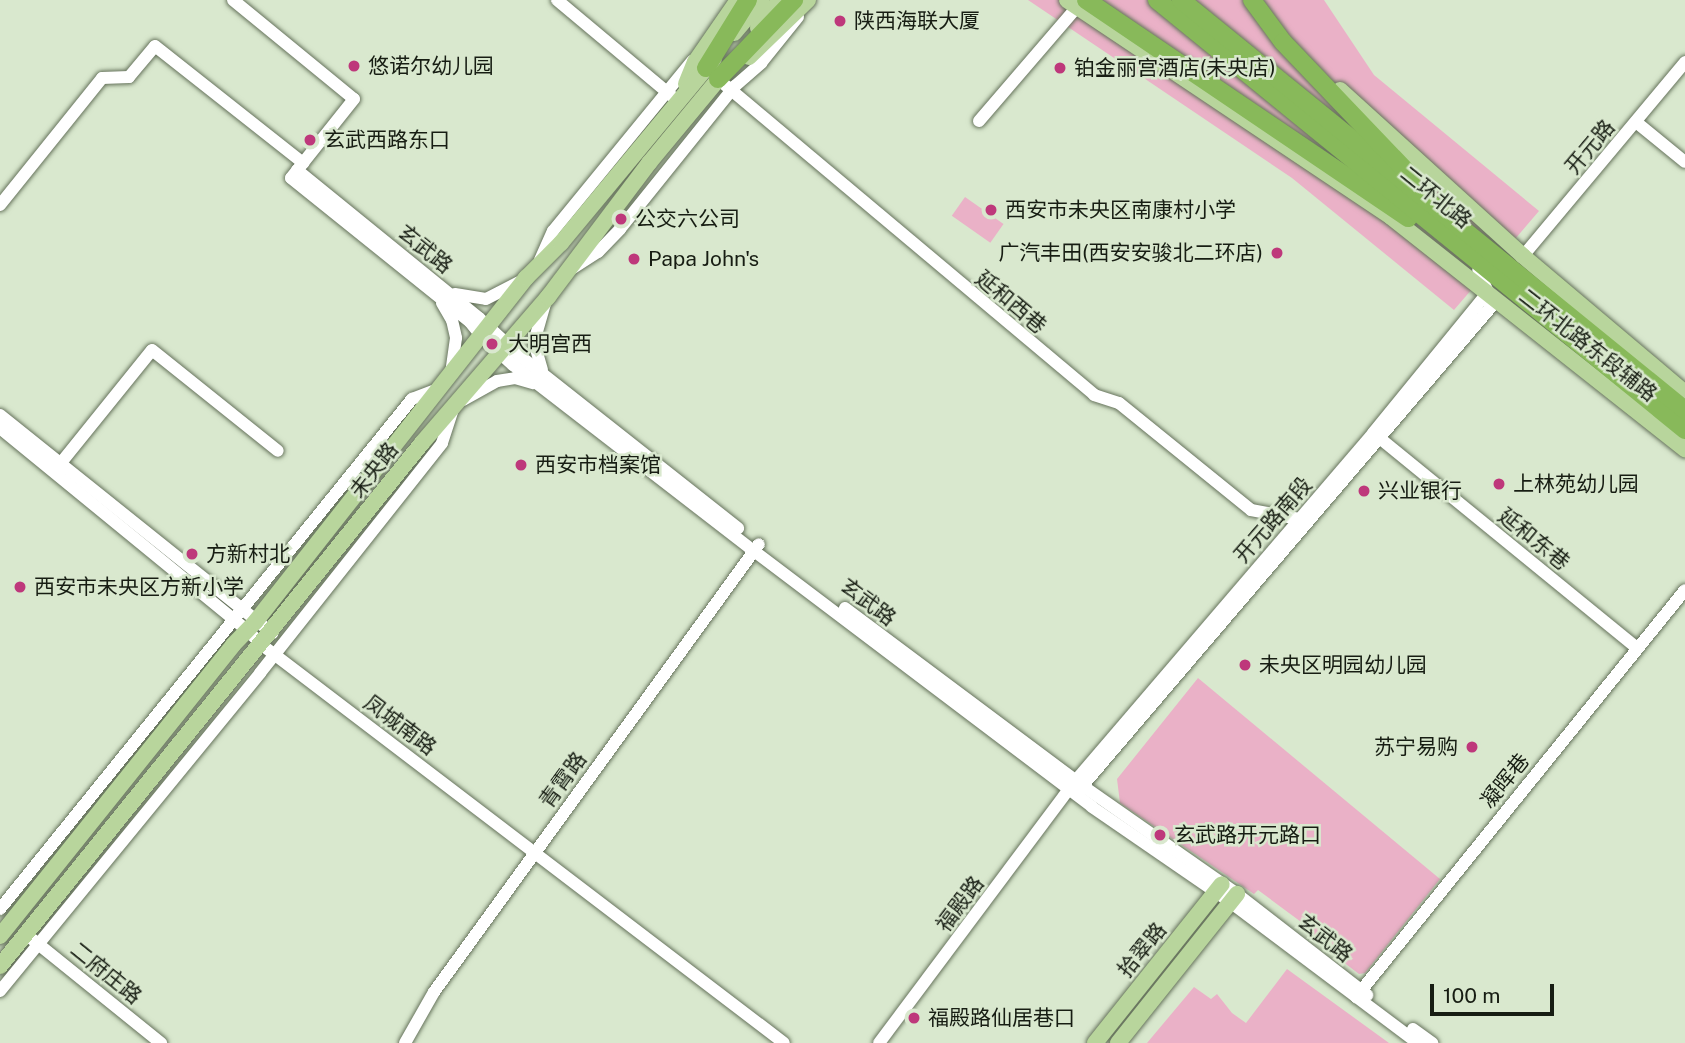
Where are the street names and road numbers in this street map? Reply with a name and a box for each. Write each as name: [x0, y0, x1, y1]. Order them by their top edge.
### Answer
street label: 开元路: [1560, 115, 1620, 179]
street label: 二环北路: [1395, 161, 1477, 233]
street label: 玄武路: [393, 219, 457, 279]
street label: 延和西巷: [971, 265, 1051, 339]
street label: 二环北路东段辅路: [1514, 283, 1662, 407]
street label: 未央路: [345, 437, 403, 503]
street label: 开元路南段: [1229, 472, 1317, 568]
street label: 延和东巷: [1493, 503, 1575, 575]
street label: 玄武路: [835, 573, 901, 631]
street label: 凤城南路: [359, 690, 441, 760]
street label: 青霄路: [534, 747, 592, 813]
street label: 凝晖巷: [1475, 749, 1535, 813]
street label: 福殿路: [931, 871, 989, 937]
street label: 玄武路: [1292, 909, 1358, 967]
street label: 拾翠路: [1112, 918, 1172, 982]
street label: 二府庄路: [65, 937, 147, 1009]

